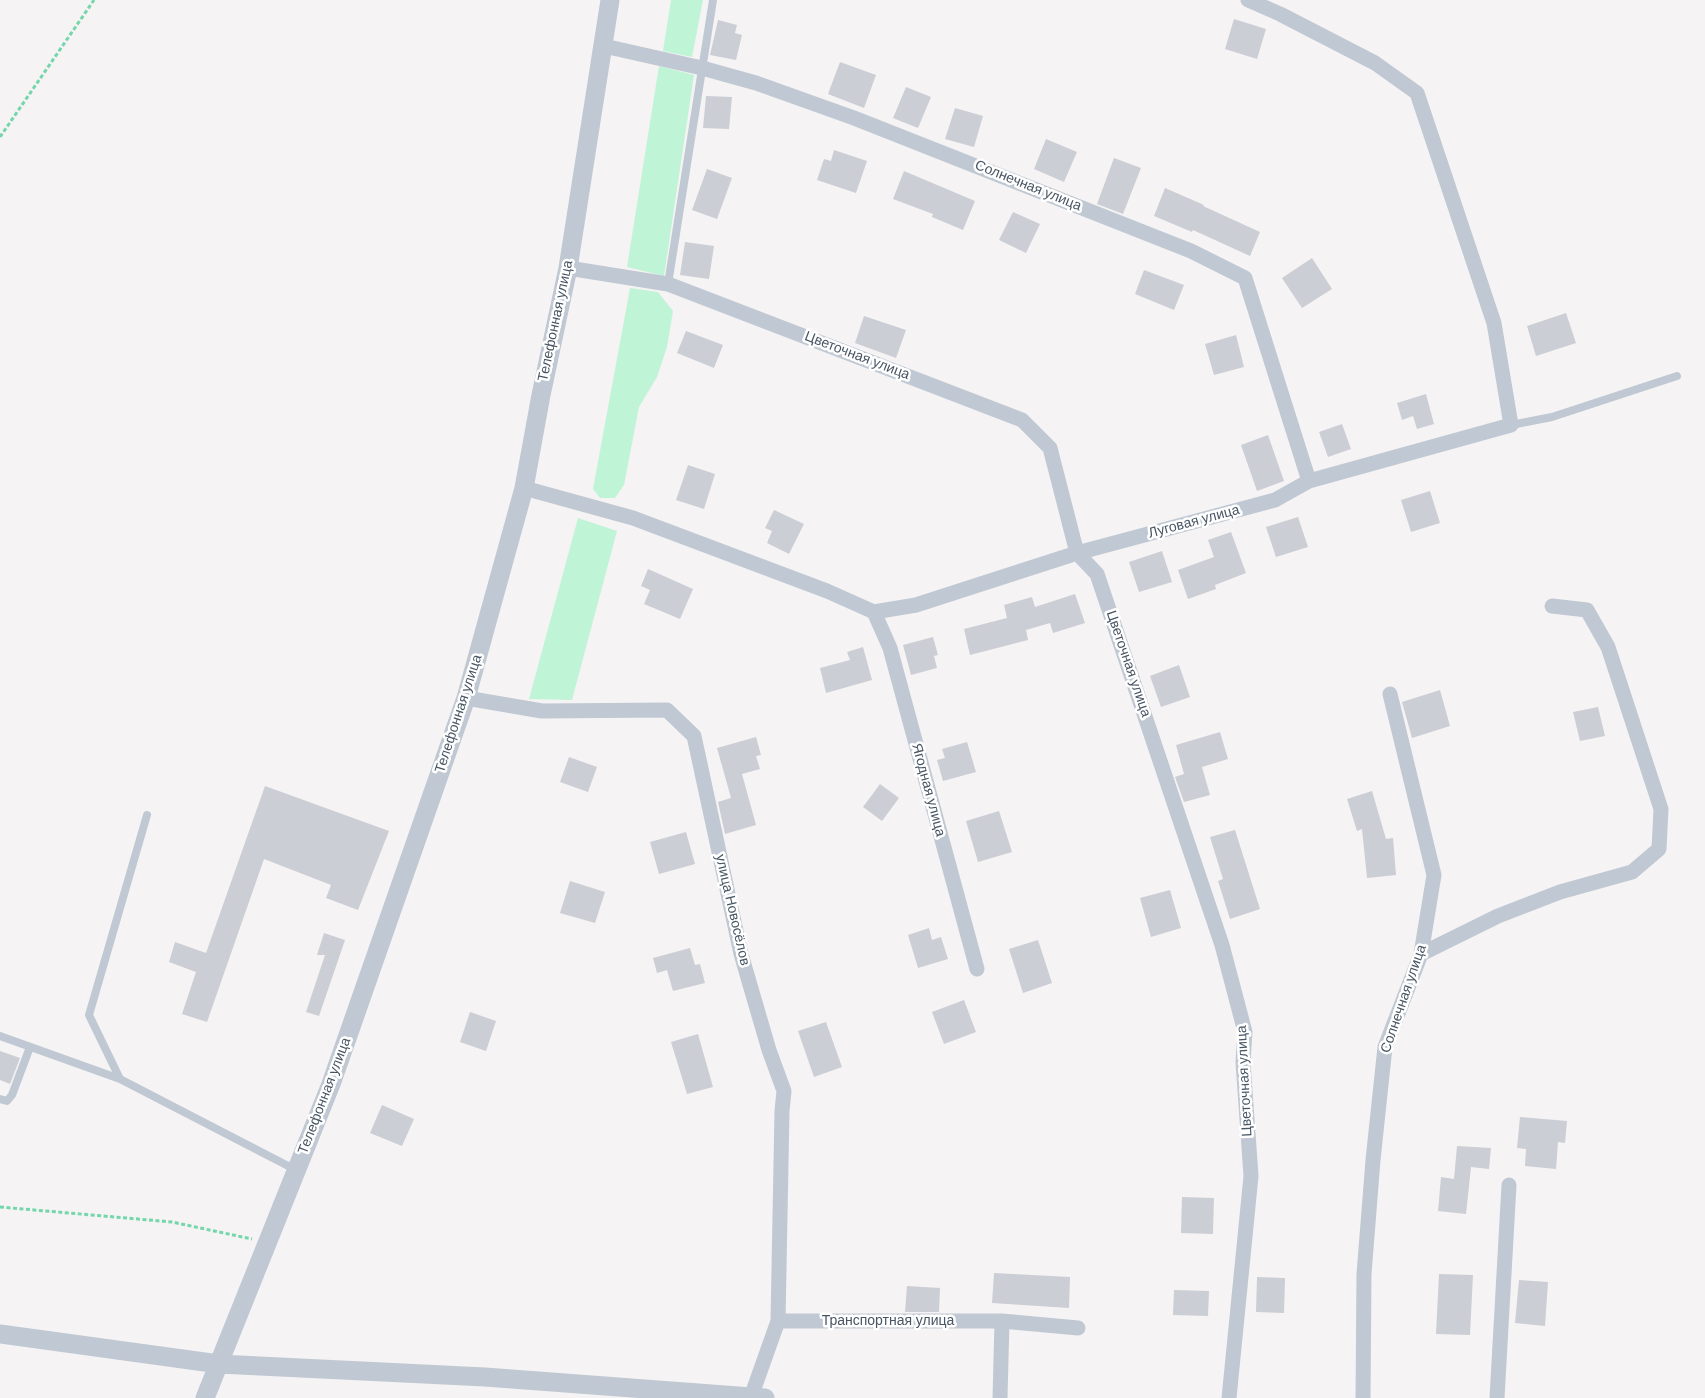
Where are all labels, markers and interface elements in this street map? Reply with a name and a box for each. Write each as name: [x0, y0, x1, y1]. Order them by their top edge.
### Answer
street label: Солнечная улица: [972, 157, 1084, 215]
street label: Телефонная улица: [535, 259, 577, 383]
street label: Цветочная улица: [802, 328, 912, 384]
street label: Луговая улица: [1147, 502, 1241, 542]
street label: Цветочная улица: [1102, 609, 1154, 719]
street label: Телефонная улица: [432, 653, 486, 775]
street label: Ягодная улица: [907, 742, 949, 838]
street label: улица Новосёлов: [711, 853, 753, 967]
street label: Солнечная улица: [1378, 943, 1430, 1055]
street label: Цветочная улица: [1234, 1025, 1256, 1137]
street label: Телефонная улица: [295, 1035, 355, 1157]
street label: Транспортная улица: [822, 1313, 954, 1329]

